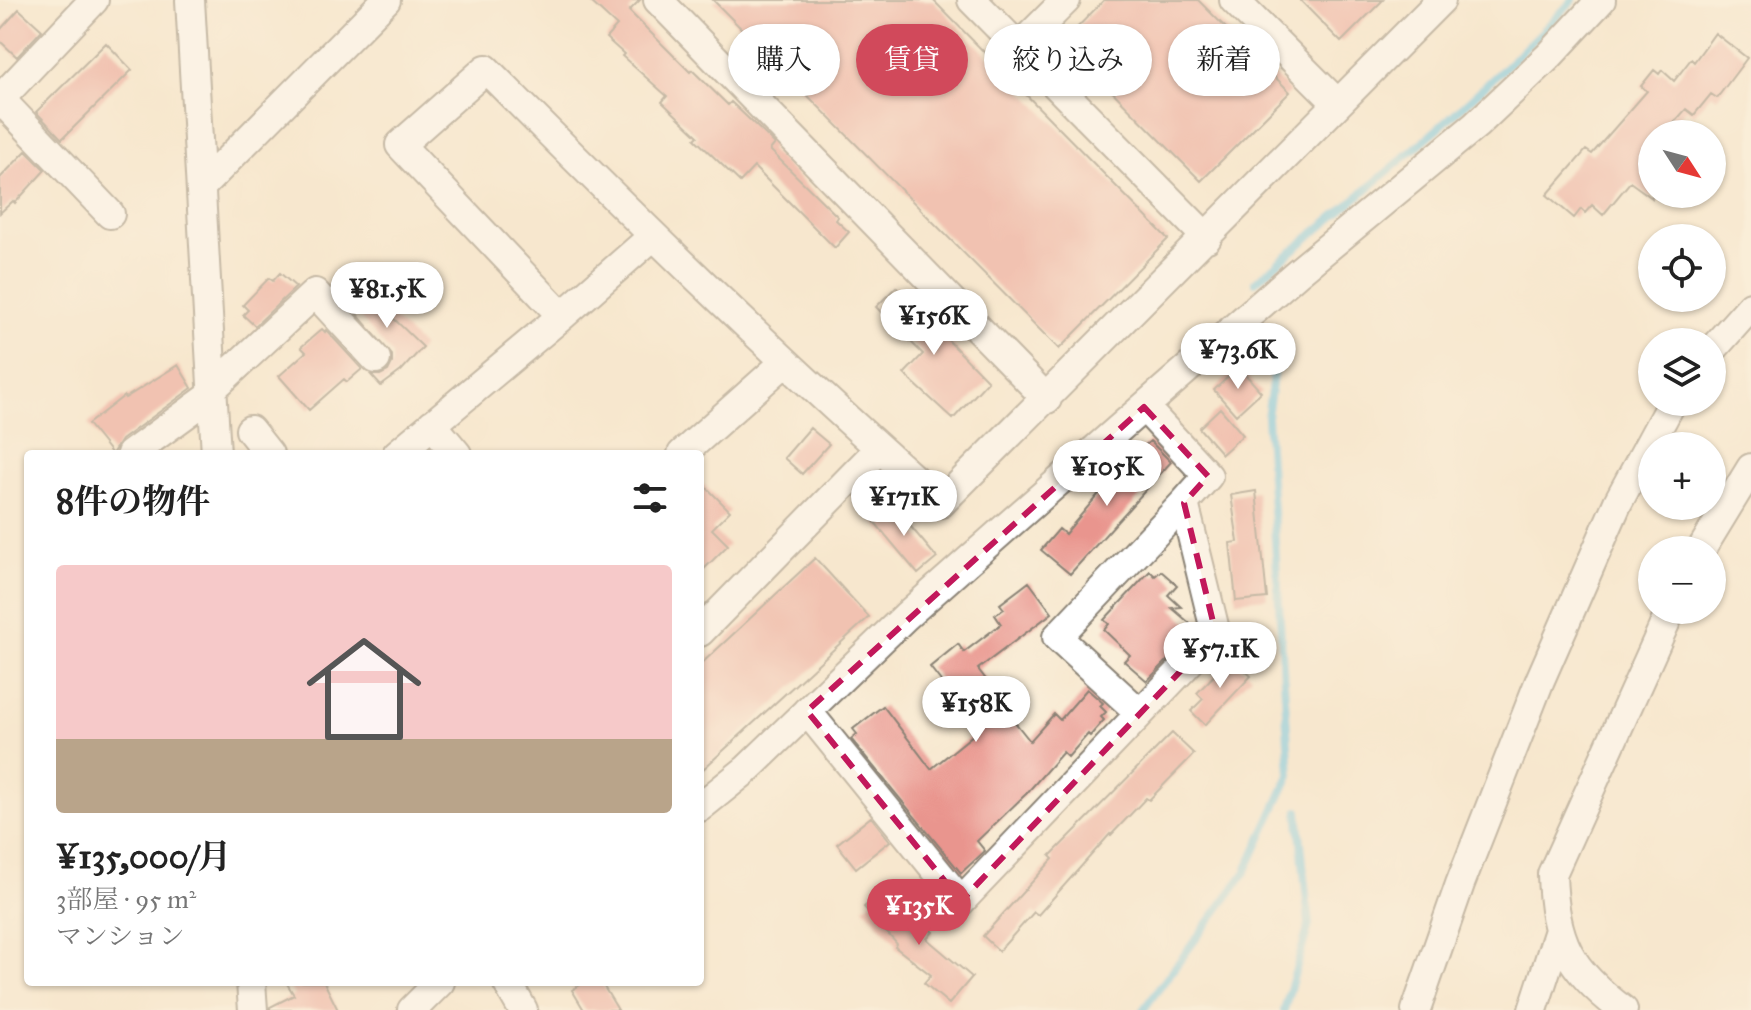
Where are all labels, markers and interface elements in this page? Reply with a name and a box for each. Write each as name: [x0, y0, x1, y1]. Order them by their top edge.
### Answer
chip: 購入: [728, 24, 840, 96]
chip: 賃貸: [856, 24, 968, 96]
chip: 絞り込み: [984, 24, 1152, 96]
chip: 新着: [1168, 24, 1280, 96]
north arrow: [1638, 120, 1726, 208]
map controls: [1638, 120, 1726, 624]
button: locate: [1638, 224, 1726, 312]
pin: ¥81.5K: [322, 262, 452, 330]
text: ¥81.5K: [349, 272, 425, 304]
pin: ¥156K: [878, 289, 990, 357]
text: ¥156K: [898, 299, 970, 331]
pin: ¥73.6K: [1173, 323, 1303, 391]
button: layers: [1638, 328, 1726, 416]
text: ¥73.6K: [1199, 333, 1277, 365]
button: +: [1638, 432, 1726, 520]
pin: ¥105K: [1051, 440, 1163, 508]
text: ¥105K: [1071, 450, 1143, 482]
pin: ¥171K: [848, 470, 960, 538]
icon: filters: [628, 476, 672, 520]
text: ¥171K: [869, 480, 939, 512]
text: 8件の物件: [56, 481, 210, 522]
button: −: [1638, 536, 1726, 624]
icon: home: [292, 617, 436, 761]
pin: ¥57.1K: [1155, 622, 1285, 690]
text: ¥57.1K: [1182, 632, 1258, 664]
pin: ¥158K: [920, 676, 1032, 744]
text: ¥158K: [940, 686, 1012, 718]
text: ¥135,000/月: [56, 836, 232, 877]
pin: ¥135K: [863, 879, 975, 947]
text: 3部屋 · 95 m²: [56, 883, 196, 915]
text: ¥135K: [885, 889, 953, 921]
text: マンション: [56, 920, 185, 952]

